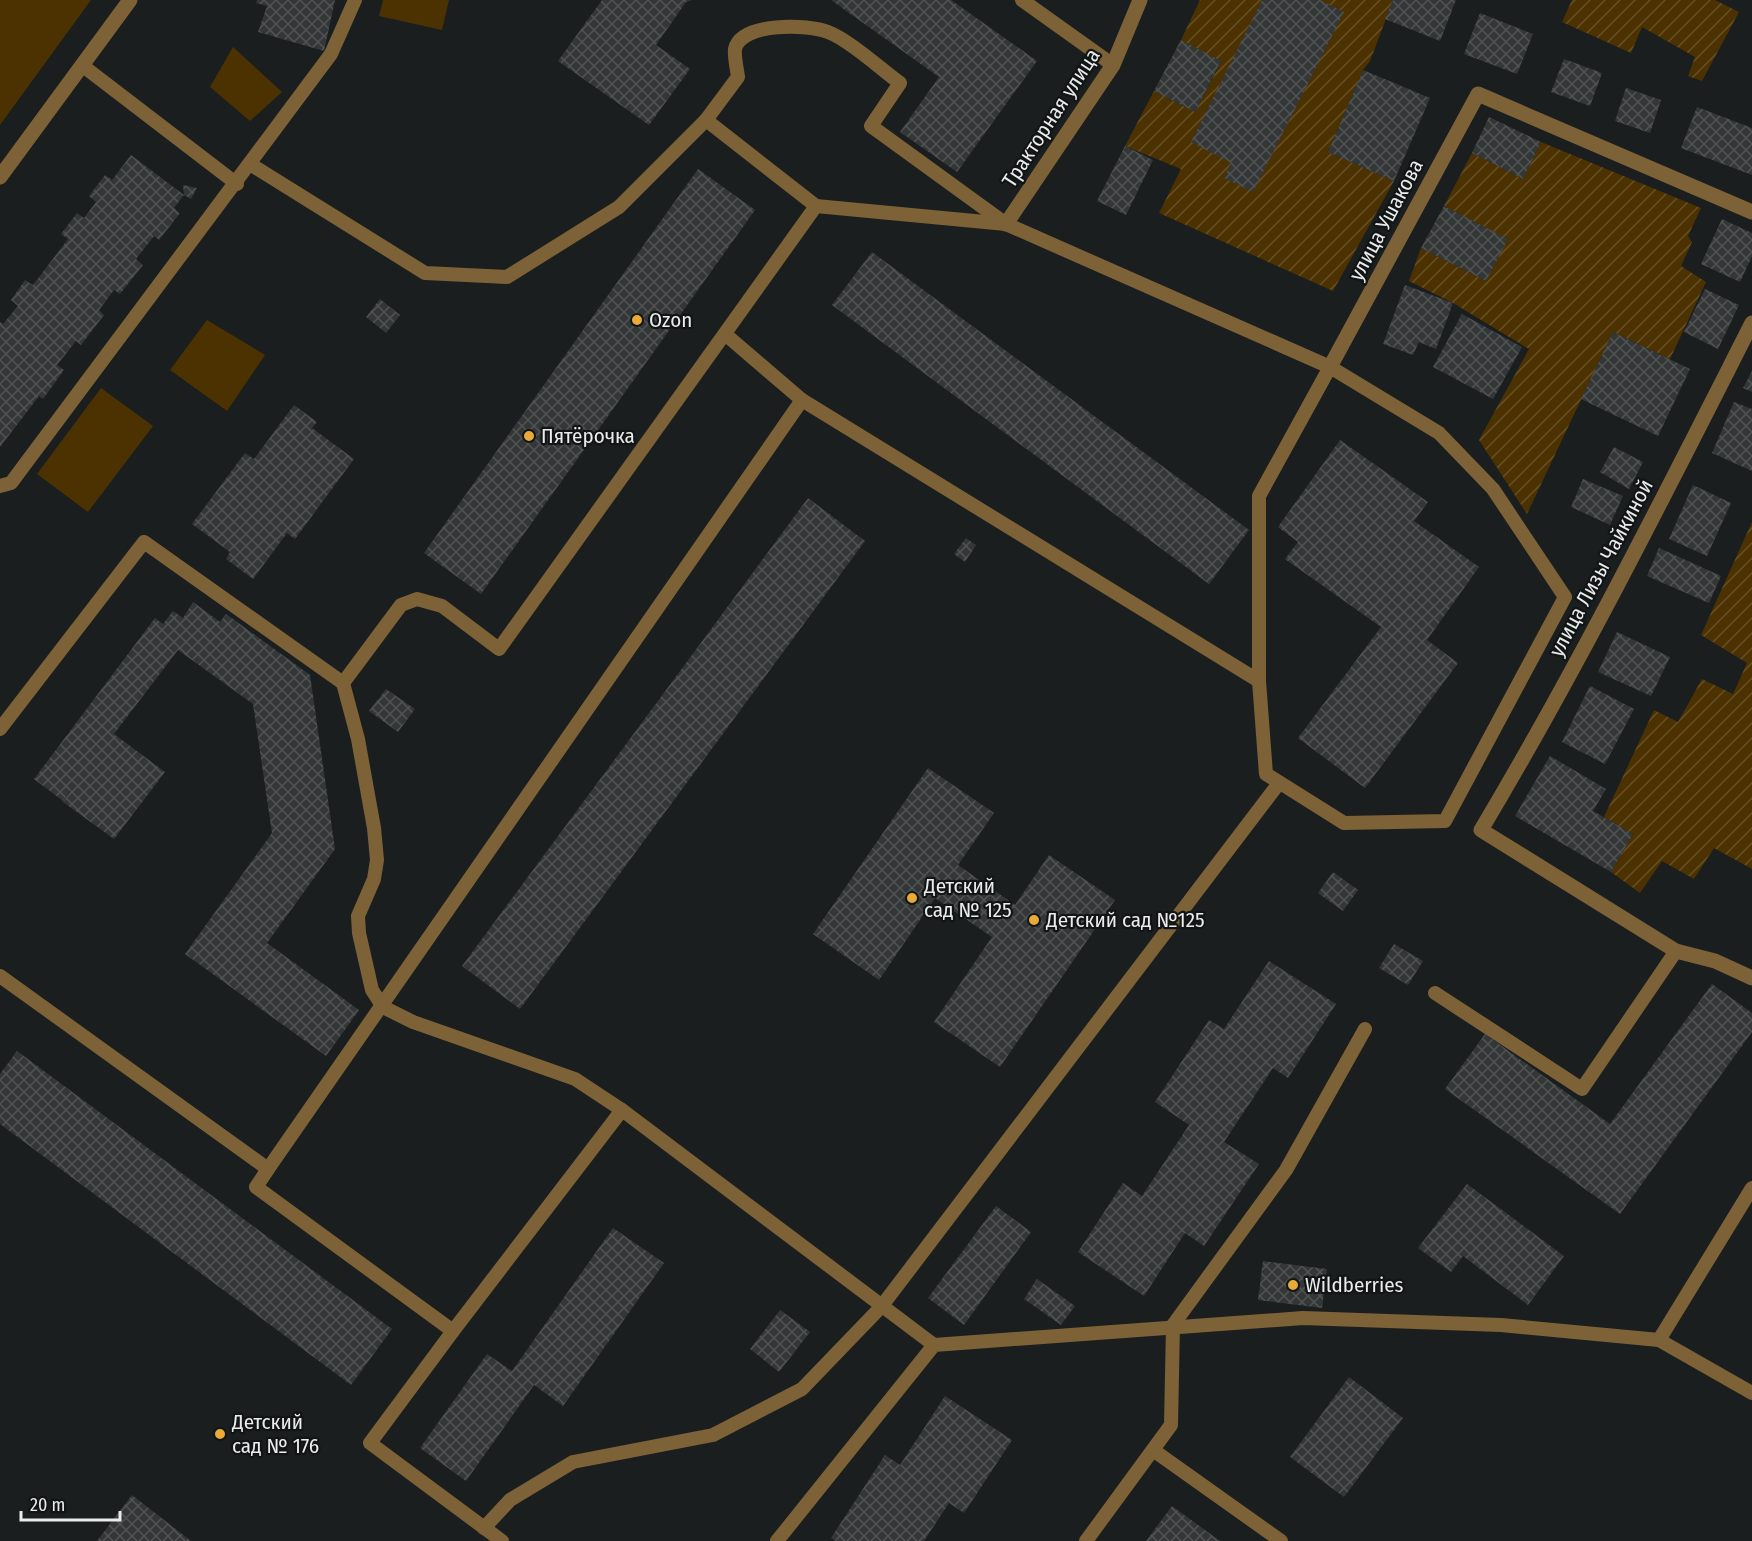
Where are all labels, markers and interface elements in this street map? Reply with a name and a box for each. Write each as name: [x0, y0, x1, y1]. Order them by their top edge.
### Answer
street label: Тракторная улица: [996, 44, 1106, 192]
street label: улица Ушакова: [1343, 155, 1429, 285]
place label: Ozon: [649, 307, 692, 333]
marker: Ozon: [630, 313, 644, 327]
place label: Пятёрочка: [541, 423, 635, 449]
marker: Пятёрочка: [522, 429, 536, 443]
street label: улица Лизы Чайкиной: [1543, 475, 1659, 661]
place label: Детский сад № 125: [923, 873, 1012, 923]
marker: Детский сад № 125: [905, 891, 919, 905]
place label: Детский сад №125: [1045, 907, 1205, 933]
marker: Детский сад №125: [1027, 913, 1041, 927]
place label: Wildberries: [1305, 1272, 1404, 1298]
marker: Wildberries: [1286, 1278, 1300, 1292]
place label: Детский сад № 176: [231, 1409, 319, 1459]
marker: Детский сад № 176: [213, 1427, 227, 1441]
scale bar: [21, 1484, 120, 1522]
text: 20 m: [30, 1494, 65, 1516]

